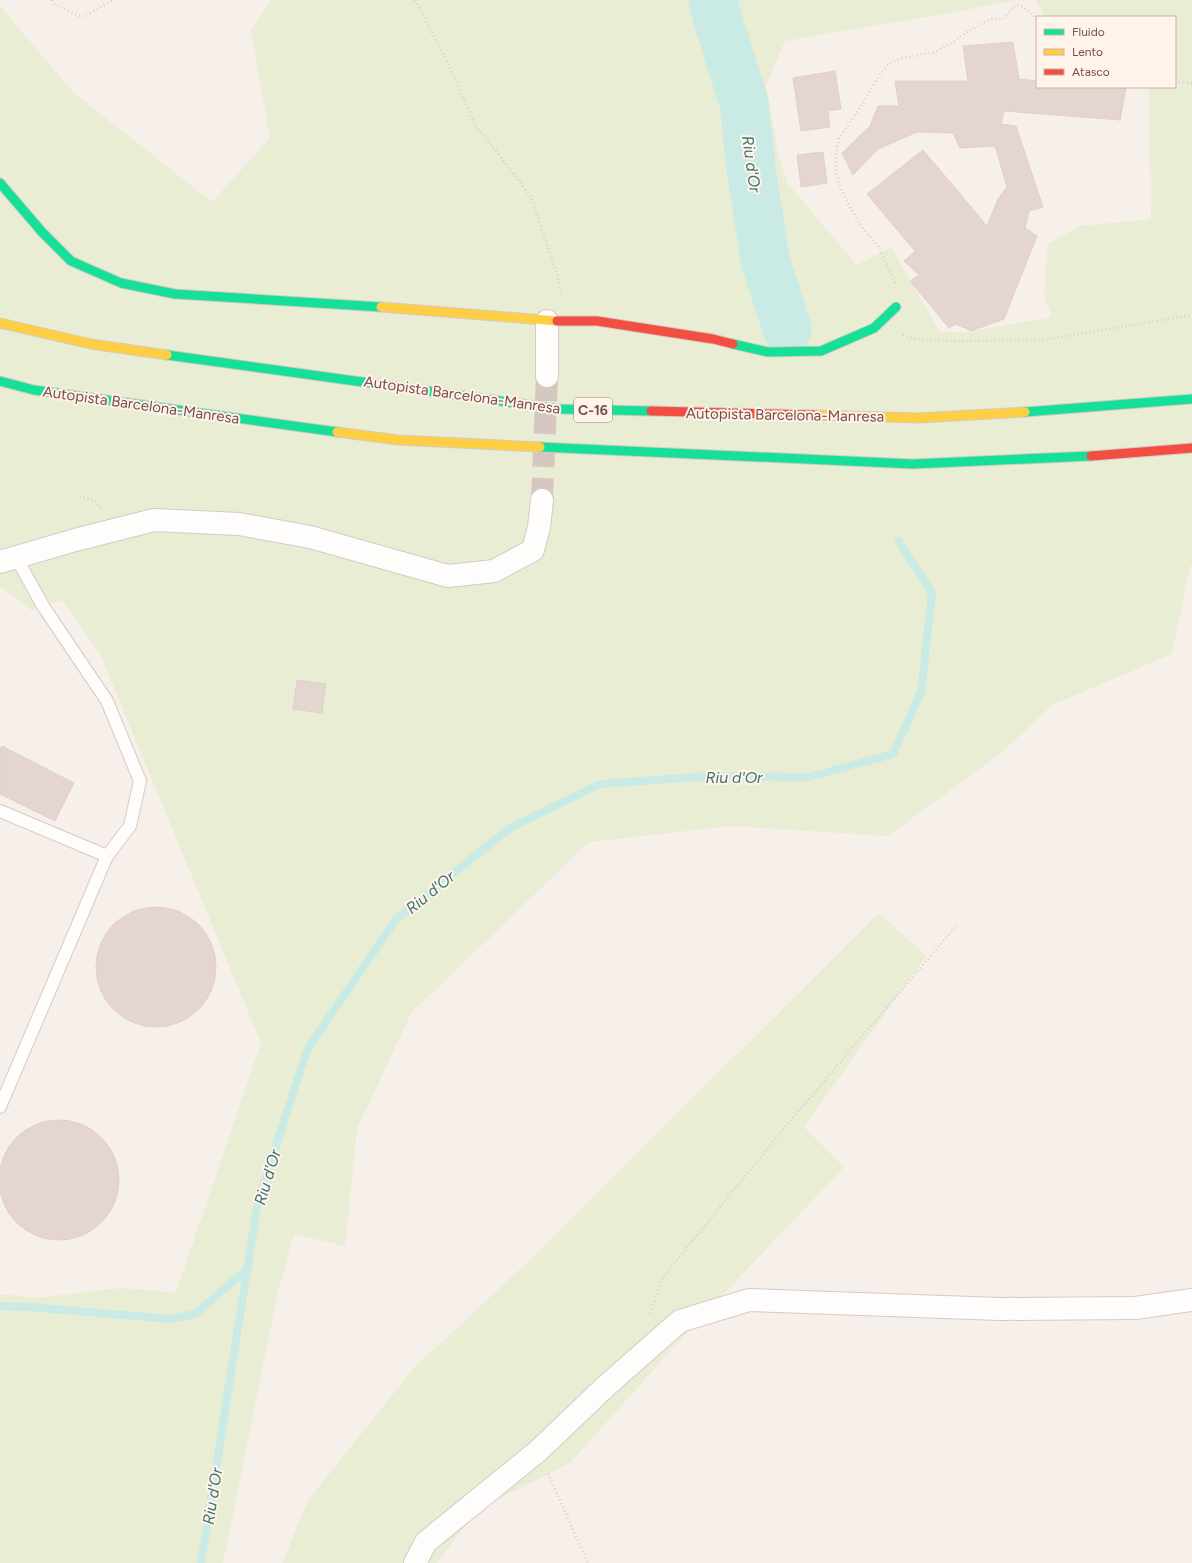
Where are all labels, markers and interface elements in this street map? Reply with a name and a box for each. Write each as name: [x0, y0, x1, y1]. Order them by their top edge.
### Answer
legend: [1036, 16, 1176, 88]
text: Fluido: [1072, 25, 1105, 39]
text: Lento: [1072, 45, 1103, 59]
text: Atasco: [1072, 65, 1110, 79]
water label: Riu d'Or: [738, 134, 765, 194]
street label: Autopista Barcelona-Manresa: [363, 372, 561, 418]
street label: Autopista Barcelona-Manresa: [42, 382, 240, 428]
road number: C-16: [574, 398, 612, 422]
street label: Autopista Barcelona-Manresa: [686, 404, 884, 426]
water label: Riu d'Or: [705, 768, 763, 787]
water label: Riu d'Or: [402, 867, 459, 918]
water label: Riu d'Or: [250, 1147, 285, 1207]
water label: Riu d'Or: [199, 1466, 226, 1526]

